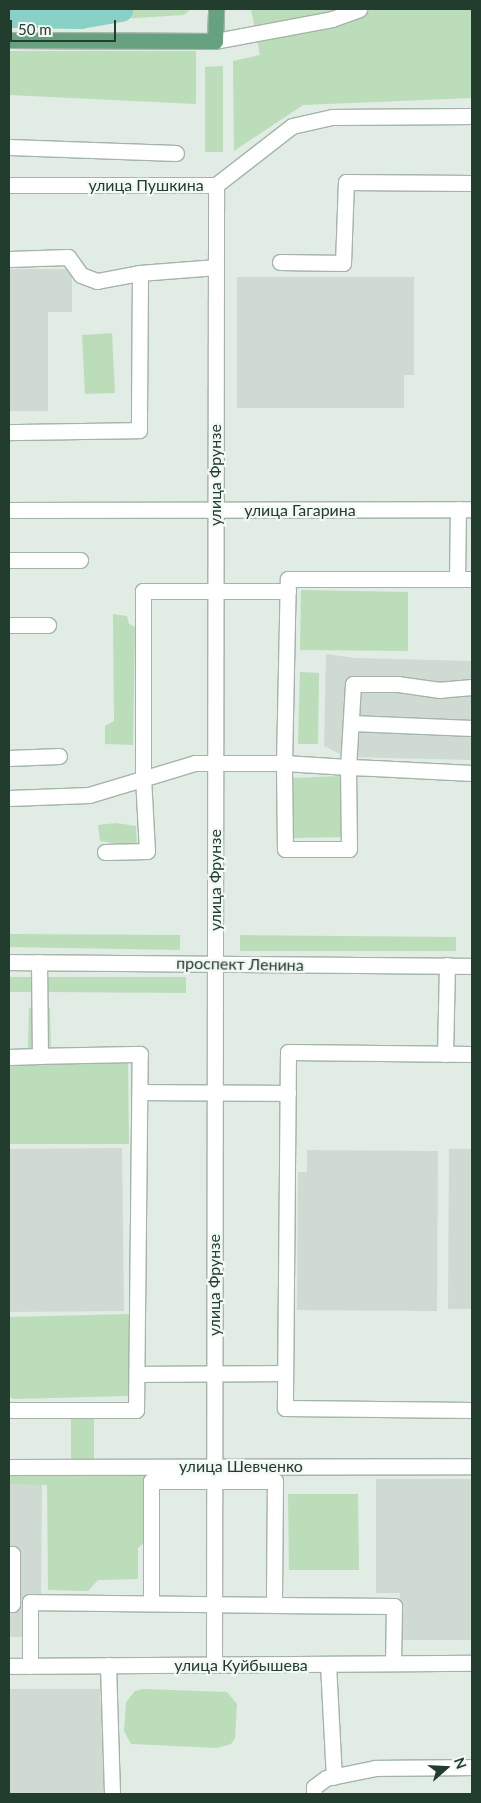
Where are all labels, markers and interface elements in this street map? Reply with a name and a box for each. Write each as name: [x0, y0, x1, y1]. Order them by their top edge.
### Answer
scale bar: [12, 10, 119, 42]
text: 50 m: [18, 20, 52, 38]
street label: улица Пушкина: [88, 175, 204, 195]
street label: улица Фрунзе: [205, 424, 225, 526]
street label: улица Гагарина: [244, 500, 356, 520]
street label: улица Фрунзе: [205, 829, 225, 931]
street label: проспект Ленина: [176, 953, 304, 975]
street label: улица Фрунзе: [204, 1234, 224, 1336]
street label: улица Шевченко: [179, 1456, 303, 1476]
street label: улица Куйбышева: [174, 1655, 308, 1675]
north arrow: [421, 1743, 471, 1793]
text: N: [451, 1755, 470, 1771]

